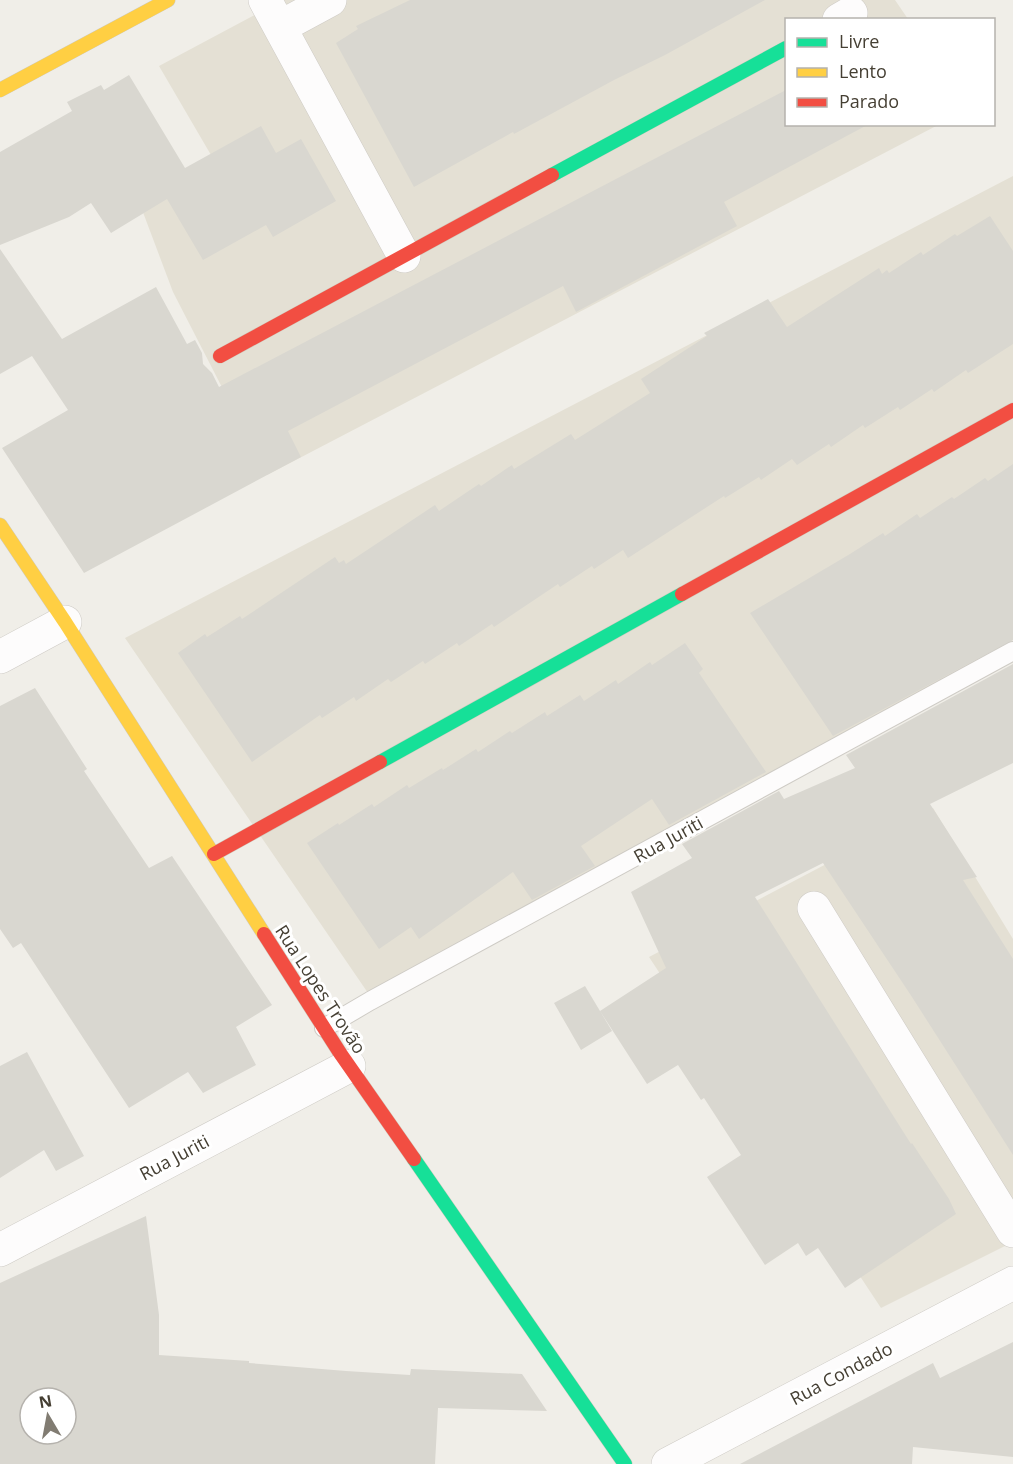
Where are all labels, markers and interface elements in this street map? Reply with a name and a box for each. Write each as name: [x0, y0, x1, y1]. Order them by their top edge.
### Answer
legend: [785, 18, 995, 126]
text: Livre: [839, 29, 879, 53]
text: Lento: [839, 59, 887, 83]
text: Parado: [839, 89, 899, 113]
street label: Rua Juriti: [629, 810, 707, 868]
street label: Rua Lopes Trovão: [270, 920, 372, 1058]
street label: Rua Juriti: [135, 1129, 213, 1185]
street label: Rua Condado: [786, 1336, 896, 1410]
north arrow: [18, 1386, 78, 1446]
text: N: [37, 1389, 54, 1413]

